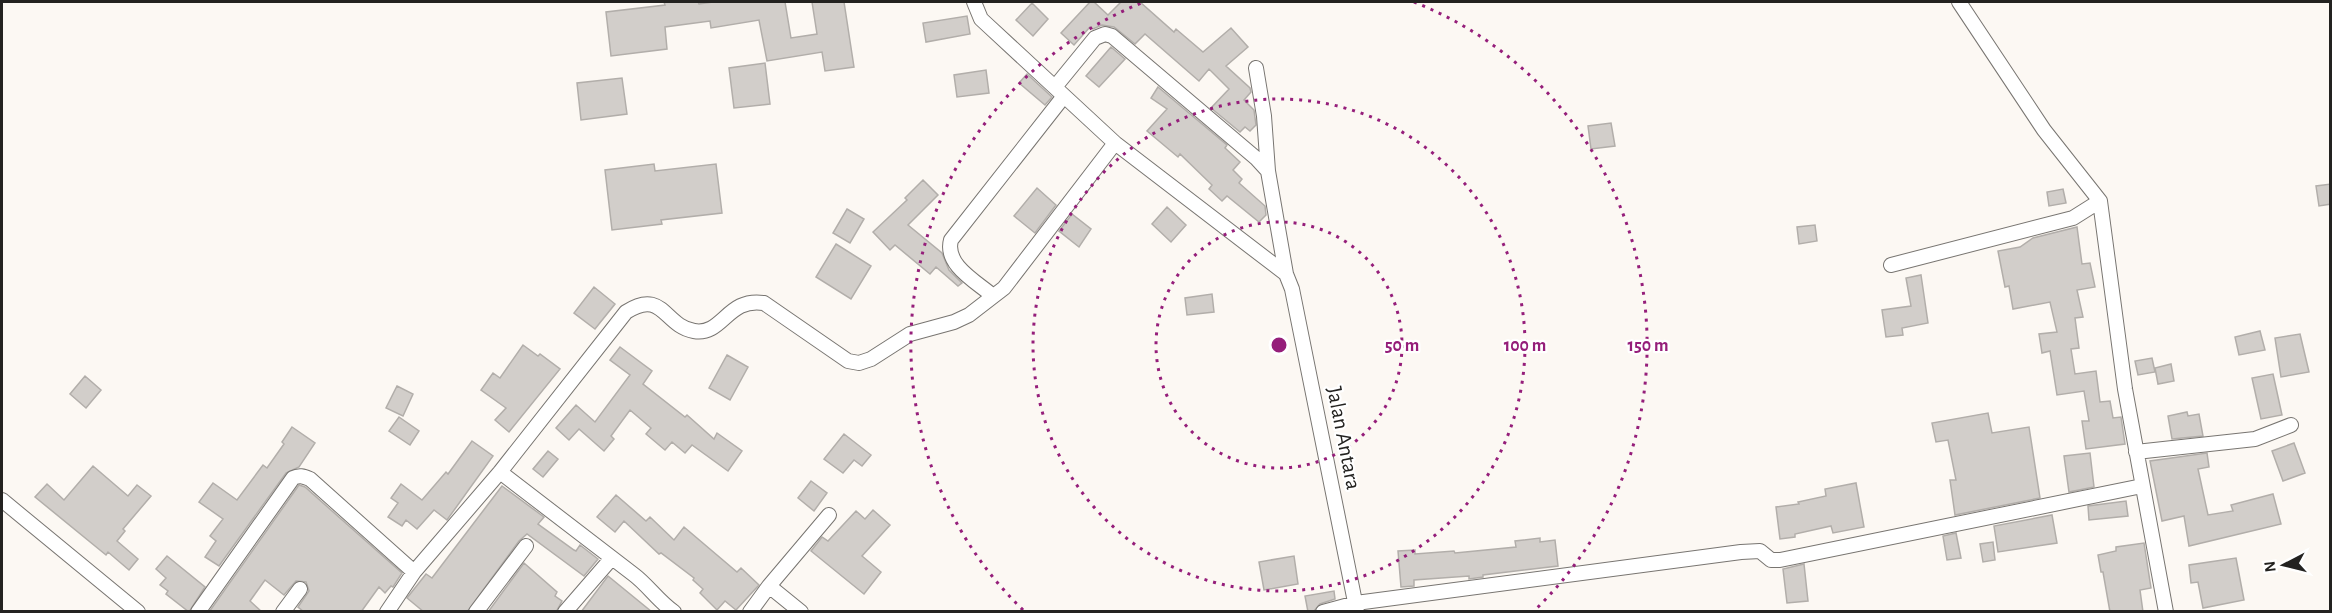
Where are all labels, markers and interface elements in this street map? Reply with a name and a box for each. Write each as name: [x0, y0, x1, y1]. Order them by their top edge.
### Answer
centre of rings: [1269, 335, 1289, 355]
text: 50 m: [1385, 337, 1419, 355]
text: 100 m: [1504, 337, 1546, 355]
text: 150 m: [1628, 337, 1668, 355]
street label: Jalan Antara: [1323, 384, 1365, 492]
north arrow: [2254, 535, 2314, 595]
text: N: [2261, 560, 2279, 573]

